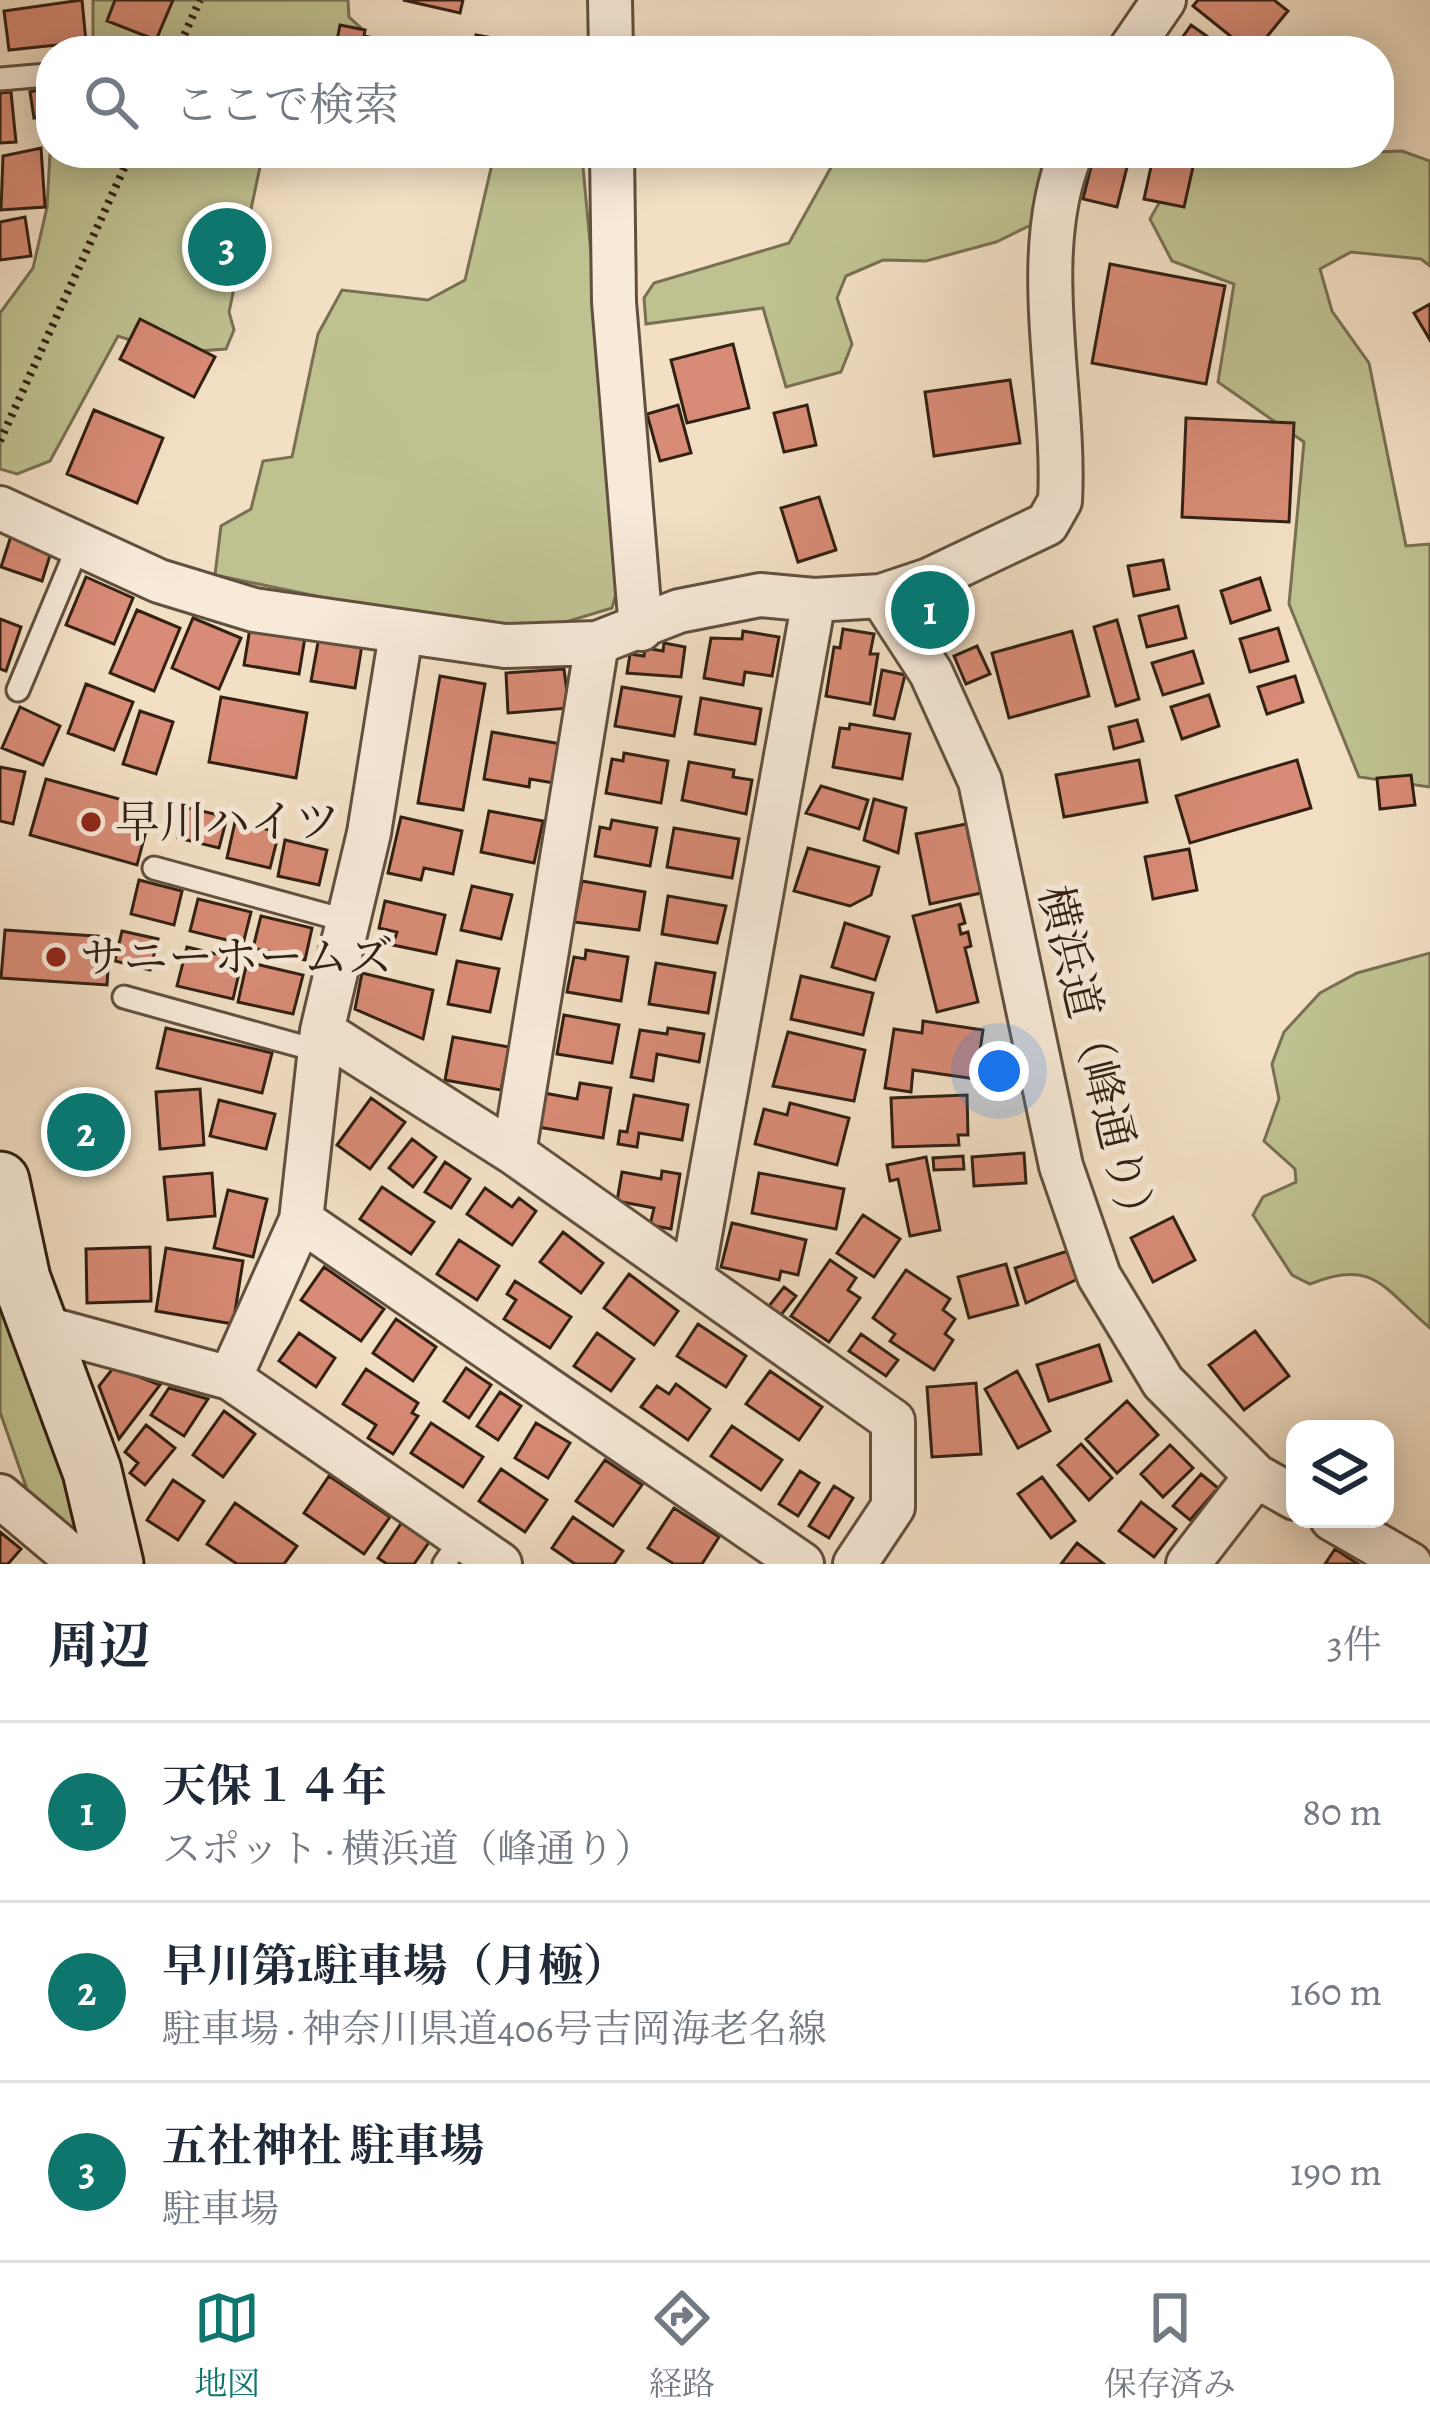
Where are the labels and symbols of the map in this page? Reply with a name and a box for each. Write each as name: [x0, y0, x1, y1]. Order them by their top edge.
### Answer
pin: 3: [188, 202, 266, 292]
pin: 1: [891, 565, 969, 655]
place label: 早川ハイツ: [115, 791, 340, 853]
marker: 早川ハイツ: [78, 809, 104, 835]
street label: 横浜道（峰通り）: [1023, 879, 1171, 1243]
place label: サニーホームズ: [80, 926, 393, 988]
marker: サニーホームズ: [43, 944, 69, 970]
your location: [969, 1041, 1029, 1101]
pin: 2: [47, 1087, 125, 1177]

